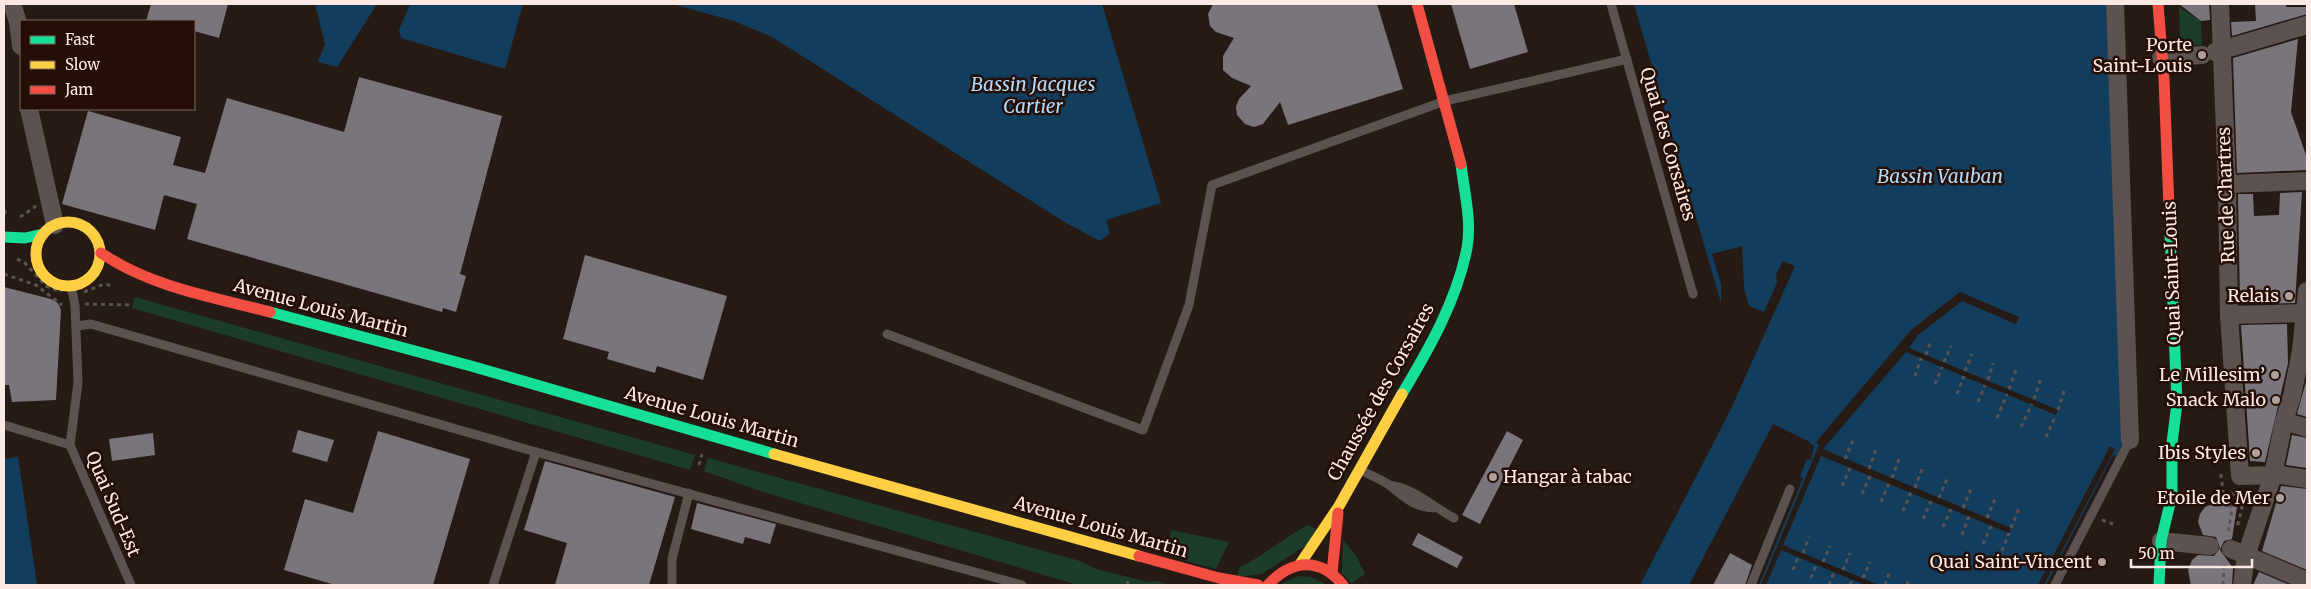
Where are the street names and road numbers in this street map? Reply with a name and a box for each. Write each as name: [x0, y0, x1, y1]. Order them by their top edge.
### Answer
street label: Quai des Corsaires: [1636, 64, 1701, 223]
street label: Rue de Chartres: [2212, 126, 2239, 264]
street label: Quai Saint-Louis: [2157, 201, 2186, 345]
street label: Avenue Louis Martin: [230, 273, 411, 342]
street label: Chaussée des Corsaires: [1322, 299, 1439, 485]
street label: Avenue Louis Martin: [622, 380, 802, 452]
street label: Quai Sud-Est: [81, 448, 146, 560]
street label: Avenue Louis Martin: [1011, 490, 1191, 562]

